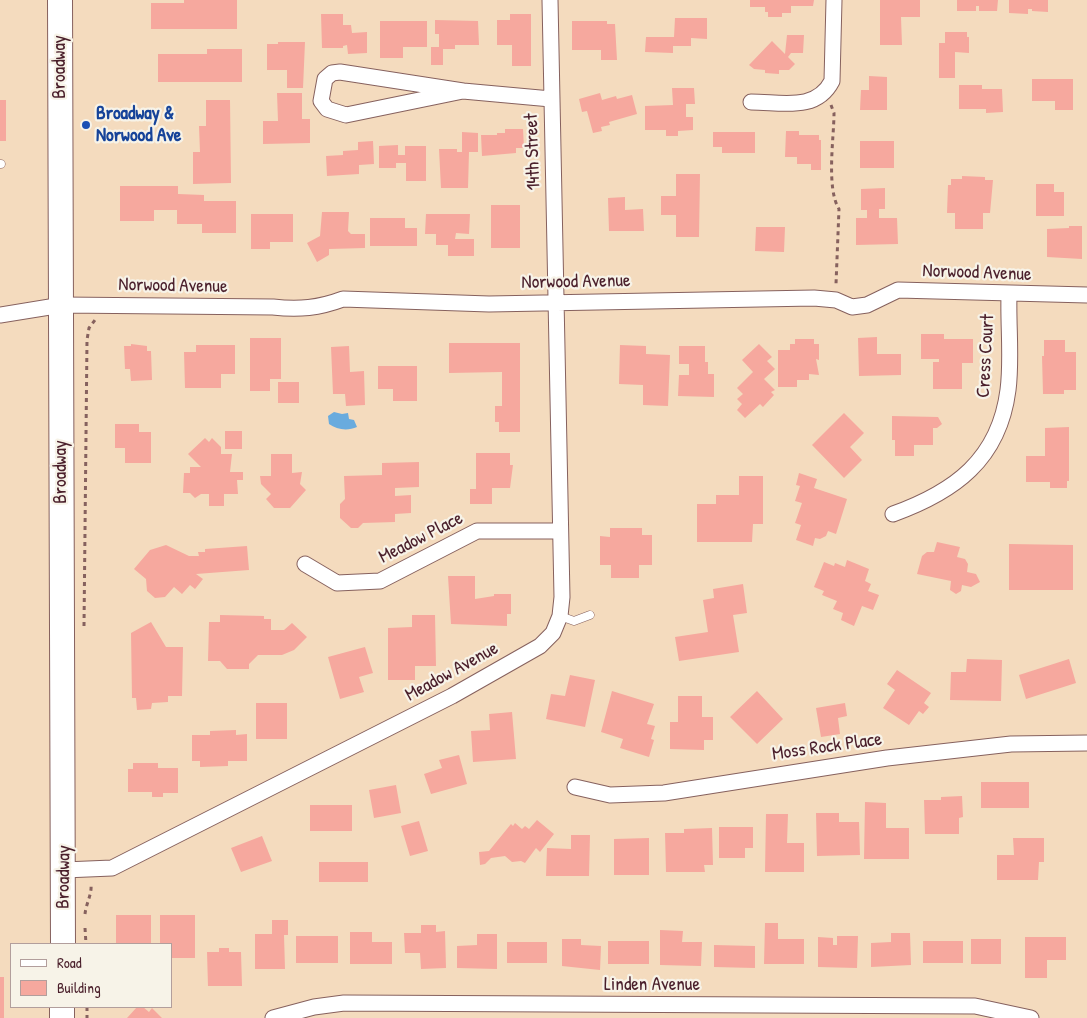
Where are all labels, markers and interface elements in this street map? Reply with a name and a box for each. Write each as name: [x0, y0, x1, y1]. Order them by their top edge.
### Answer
street label: Broadway: [49, 35, 71, 99]
place label: Broadway & Norwood Ave: [96, 103, 181, 147]
street label: 14th Street: [520, 113, 546, 191]
marker: Broadway & Norwood Ave: [80, 119, 92, 131]
street label: Norwood Avenue: [922, 260, 1032, 286]
street label: Norwood Avenue: [521, 270, 631, 294]
street label: Norwood Avenue: [118, 274, 228, 298]
street label: Cress Court: [972, 314, 1000, 398]
street label: Broadway: [50, 440, 72, 504]
street label: Meadow Place: [375, 507, 467, 569]
street label: Meadow Avenue: [402, 637, 502, 707]
street label: Moss Rock Place: [771, 728, 883, 766]
street label: Broadway: [52, 845, 76, 909]
legend: [10, 943, 172, 1008]
text: Road: [57, 952, 82, 973]
street label: Linden Avenue: [604, 974, 700, 996]
text: Building: [57, 977, 101, 998]

